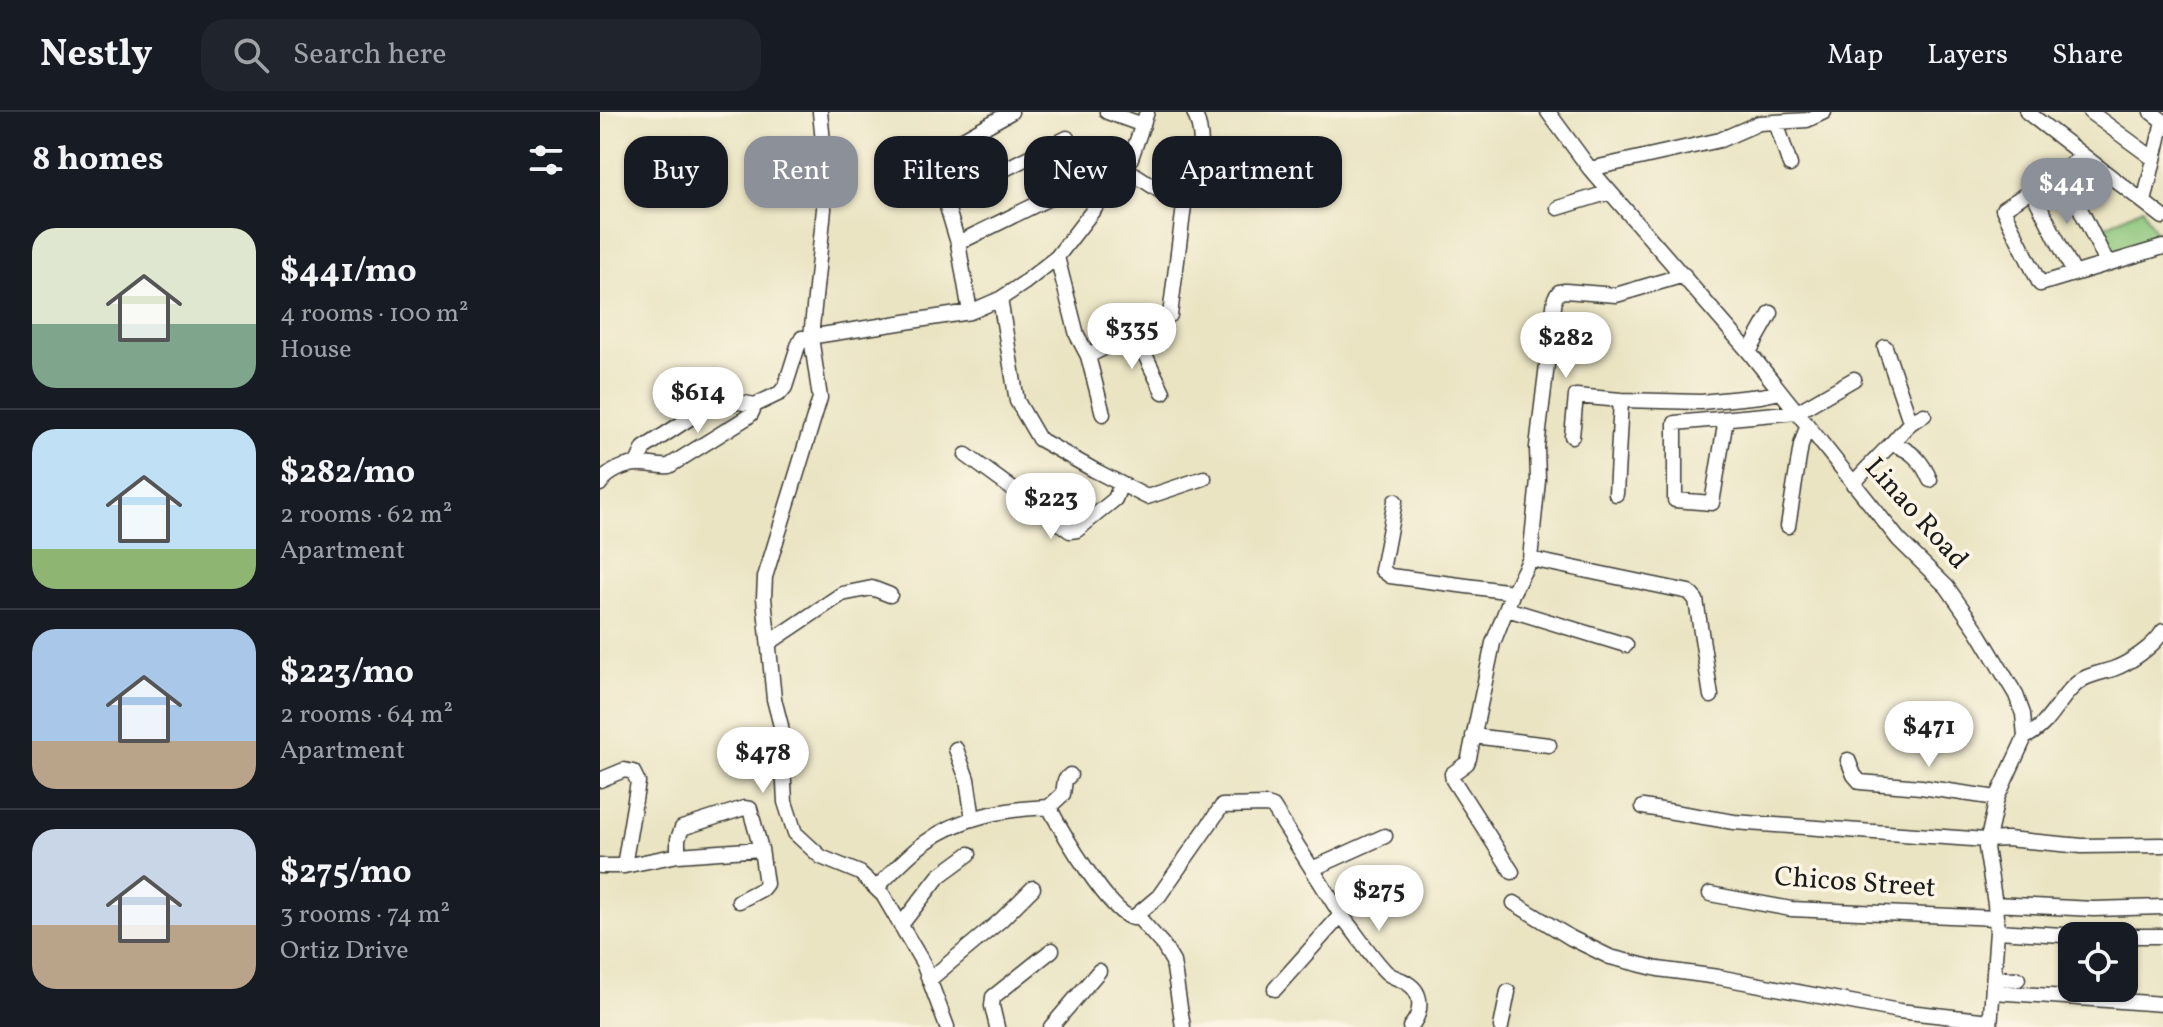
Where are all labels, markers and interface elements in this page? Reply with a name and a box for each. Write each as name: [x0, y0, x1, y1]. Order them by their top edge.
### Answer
search box: [201, 19, 761, 91]
text: Nestly: [40, 29, 153, 82]
icon: search: [229, 33, 273, 77]
text: Search here: [293, 34, 446, 76]
text: Map: [1827, 36, 1883, 75]
text: Layers: [1927, 36, 2008, 75]
text: Share: [2052, 36, 2123, 75]
chip: Buy: [624, 136, 728, 208]
chip: Rent: [744, 136, 858, 208]
chip: Filters: [874, 136, 1008, 208]
chip: New: [1024, 136, 1136, 208]
chip: Apartment: [1152, 136, 1342, 208]
text: 8 homes: [32, 137, 164, 184]
icon: filters: [524, 138, 568, 182]
pin: $441: [2020, 158, 2114, 226]
text: $441: [2039, 166, 2095, 202]
text: $441/mo: [280, 249, 417, 296]
icon: home: [96, 260, 192, 356]
text: 4 rooms · 100 m²: [280, 296, 469, 332]
pin: $335: [1085, 303, 1179, 371]
text: $335: [1105, 311, 1159, 347]
pin: $282: [1519, 312, 1613, 380]
text: $282: [1538, 320, 1594, 356]
text: House: [280, 332, 352, 368]
pin: $614: [651, 367, 745, 435]
text: $614: [671, 375, 726, 411]
street label: Linao Road: [1855, 449, 1977, 579]
text: $282/mo: [280, 450, 415, 497]
icon: home: [96, 461, 192, 557]
pin: $223: [1004, 473, 1098, 541]
text: $223: [1024, 481, 1078, 517]
text: 2 rooms · 62 m²: [280, 497, 452, 533]
text: Apartment: [280, 533, 405, 569]
text: $223/mo: [280, 650, 414, 697]
icon: home: [96, 661, 192, 757]
text: 2 rooms · 64 m²: [280, 697, 453, 733]
pin: $471: [1882, 701, 1976, 769]
text: $471: [1903, 709, 1955, 745]
pin: $478: [716, 727, 810, 795]
text: Apartment: [280, 733, 405, 769]
text: $478: [735, 735, 791, 771]
text: $275/mo: [280, 850, 412, 897]
street label: Chicos Street: [1773, 858, 1937, 908]
icon: home: [96, 861, 192, 957]
pin: $275: [1332, 865, 1426, 933]
text: $275: [1353, 873, 1405, 909]
text: 3 rooms · 74 m²: [280, 897, 450, 933]
map controls: [2058, 922, 2138, 1002]
button: locate: [2058, 922, 2138, 1002]
text: Ortiz Drive: [280, 933, 409, 969]

